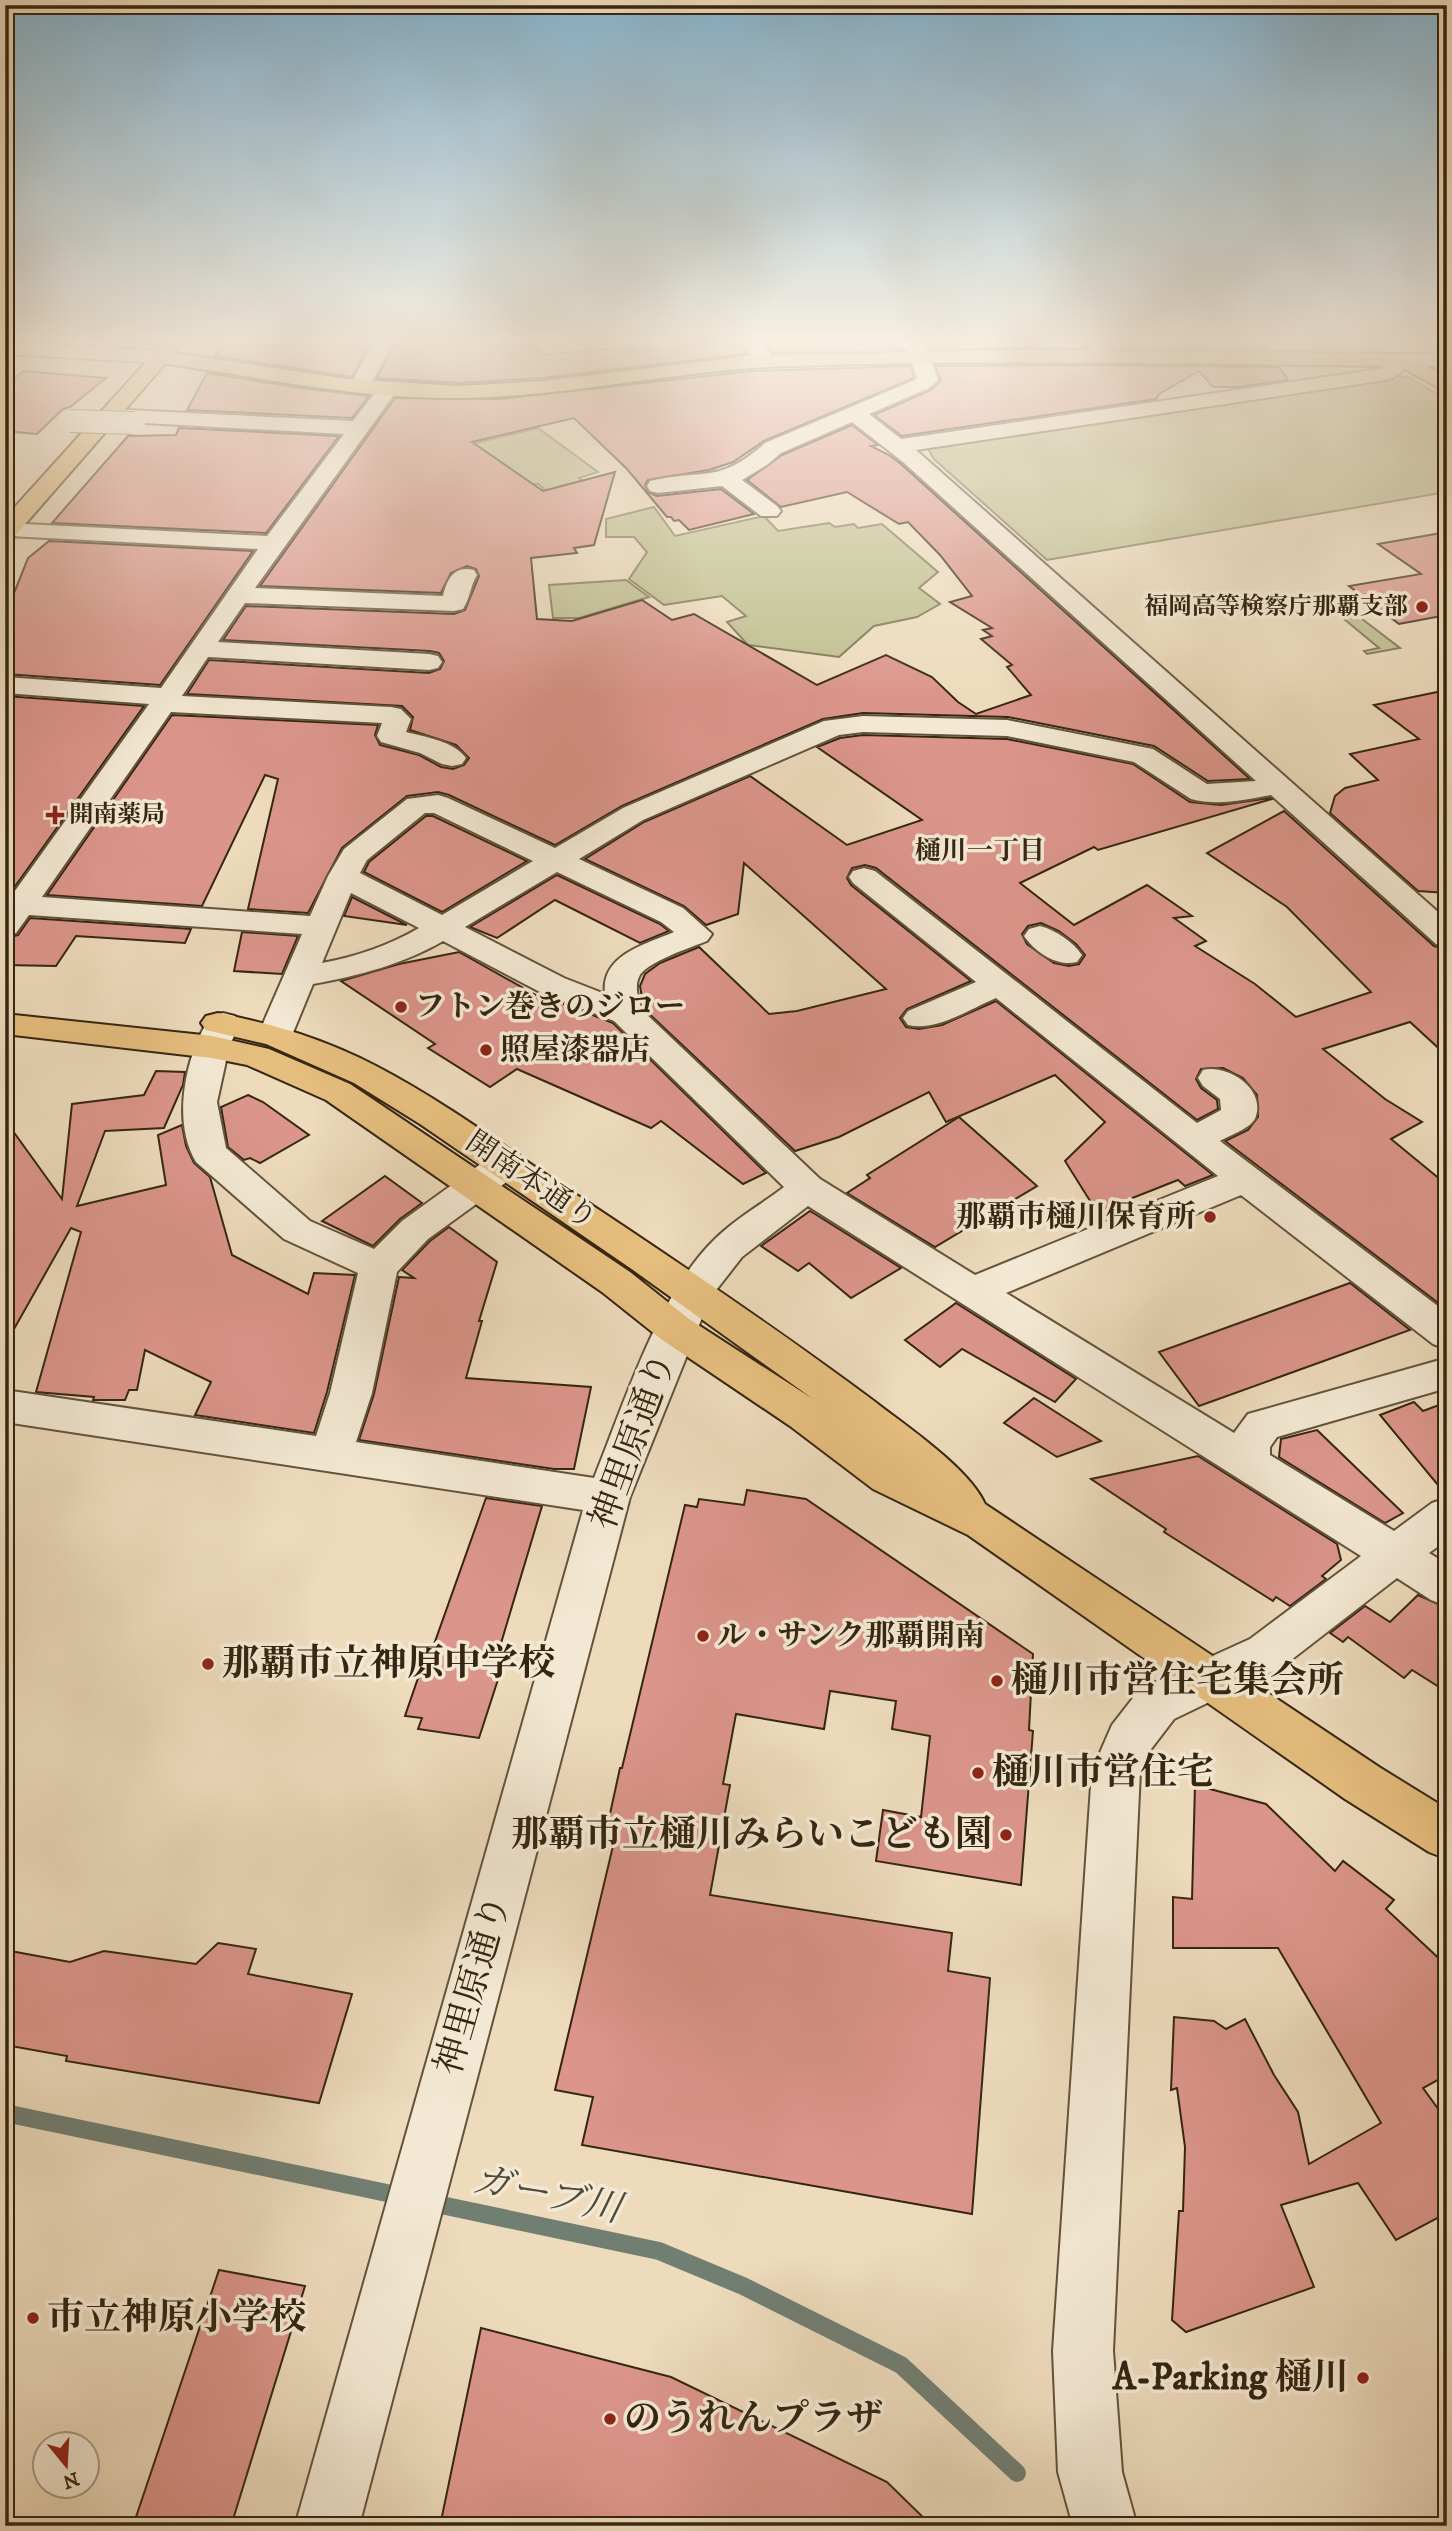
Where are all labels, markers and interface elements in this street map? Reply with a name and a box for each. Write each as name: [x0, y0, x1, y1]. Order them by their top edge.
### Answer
place label: 福岡高等検察庁那覇支部: [1144, 592, 1408, 622]
marker: 福岡高等検察庁那覇支部: [1414, 599, 1430, 615]
place label: 開南薬局: [69, 800, 165, 830]
marker: 開南薬局: [47, 807, 63, 823]
district label: 樋川一丁目: [915, 835, 1045, 868]
place label: フトン巻きのジロー: [415, 989, 685, 1026]
marker: フトン巻きのジロー: [393, 999, 409, 1015]
place label: 照屋漆器店: [500, 1032, 650, 1069]
marker: 照屋漆器店: [478, 1042, 494, 1058]
street label: 開南本通り: [458, 1124, 604, 1238]
place label: 那覇市樋川保育所: [956, 1199, 1196, 1236]
marker: 那覇市樋川保育所: [1202, 1209, 1218, 1225]
street label: 神里原通り: [580, 1346, 688, 1536]
place label: ル・サンク那覇開南: [717, 1618, 985, 1655]
marker: ル・サンク那覇開南: [695, 1628, 711, 1644]
place label: 那覇市立神原中学校: [222, 1641, 555, 1688]
marker: 那覇市立神原中学校: [200, 1656, 216, 1672]
place label: 樋川市営住宅集会所: [1011, 1658, 1344, 1705]
marker: 樋川市営住宅集会所: [989, 1673, 1005, 1689]
place label: 樋川市営住宅: [992, 1750, 1214, 1797]
marker: 樋川市営住宅: [970, 1765, 986, 1781]
place label: 那覇市立樋川みらいこども園: [511, 1812, 992, 1859]
marker: 那覇市立樋川みらいこども園: [998, 1827, 1014, 1843]
street label: 神里原通り: [426, 1890, 522, 2080]
water label: ガーブ川: [469, 2156, 629, 2235]
place label: 市立神原小学校: [47, 2295, 306, 2342]
marker: 市立神原小学校: [25, 2310, 41, 2326]
place label: A-Parking 樋川: [1111, 2355, 1349, 2402]
marker: A-Parking 樋川: [1355, 2370, 1371, 2386]
place label: のうれんプラザ: [624, 2396, 883, 2443]
marker: のうれんプラザ: [602, 2411, 618, 2427]
north arrow: [32, 2430, 102, 2500]
text: N: [59, 2466, 82, 2493]

